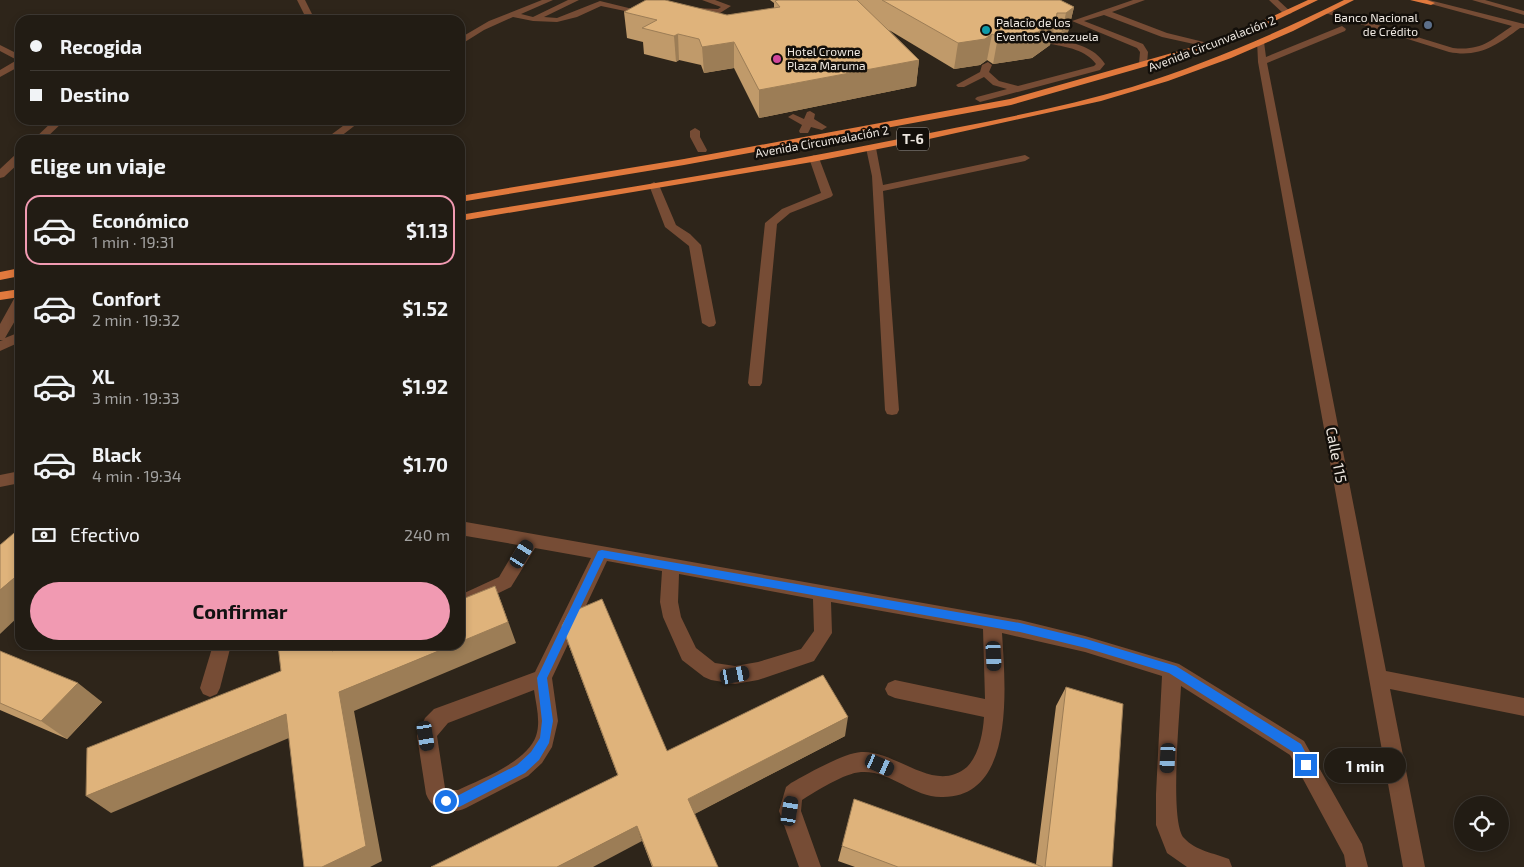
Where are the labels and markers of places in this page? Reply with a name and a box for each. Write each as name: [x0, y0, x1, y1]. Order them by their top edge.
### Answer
place label: Banco Nacional de Crédito: [1334, 10, 1418, 38]
place label: Palacio de los Eventos Venezuela: [996, 15, 1099, 43]
marker: Banco Nacional de Crédito: [1422, 19, 1434, 31]
marker: Palacio de los Eventos Venezuela: [980, 24, 992, 36]
place label: Hotel Crowne Plaza Maruma: [787, 44, 865, 72]
marker: Hotel Crowne Plaza Maruma: [771, 53, 783, 65]

